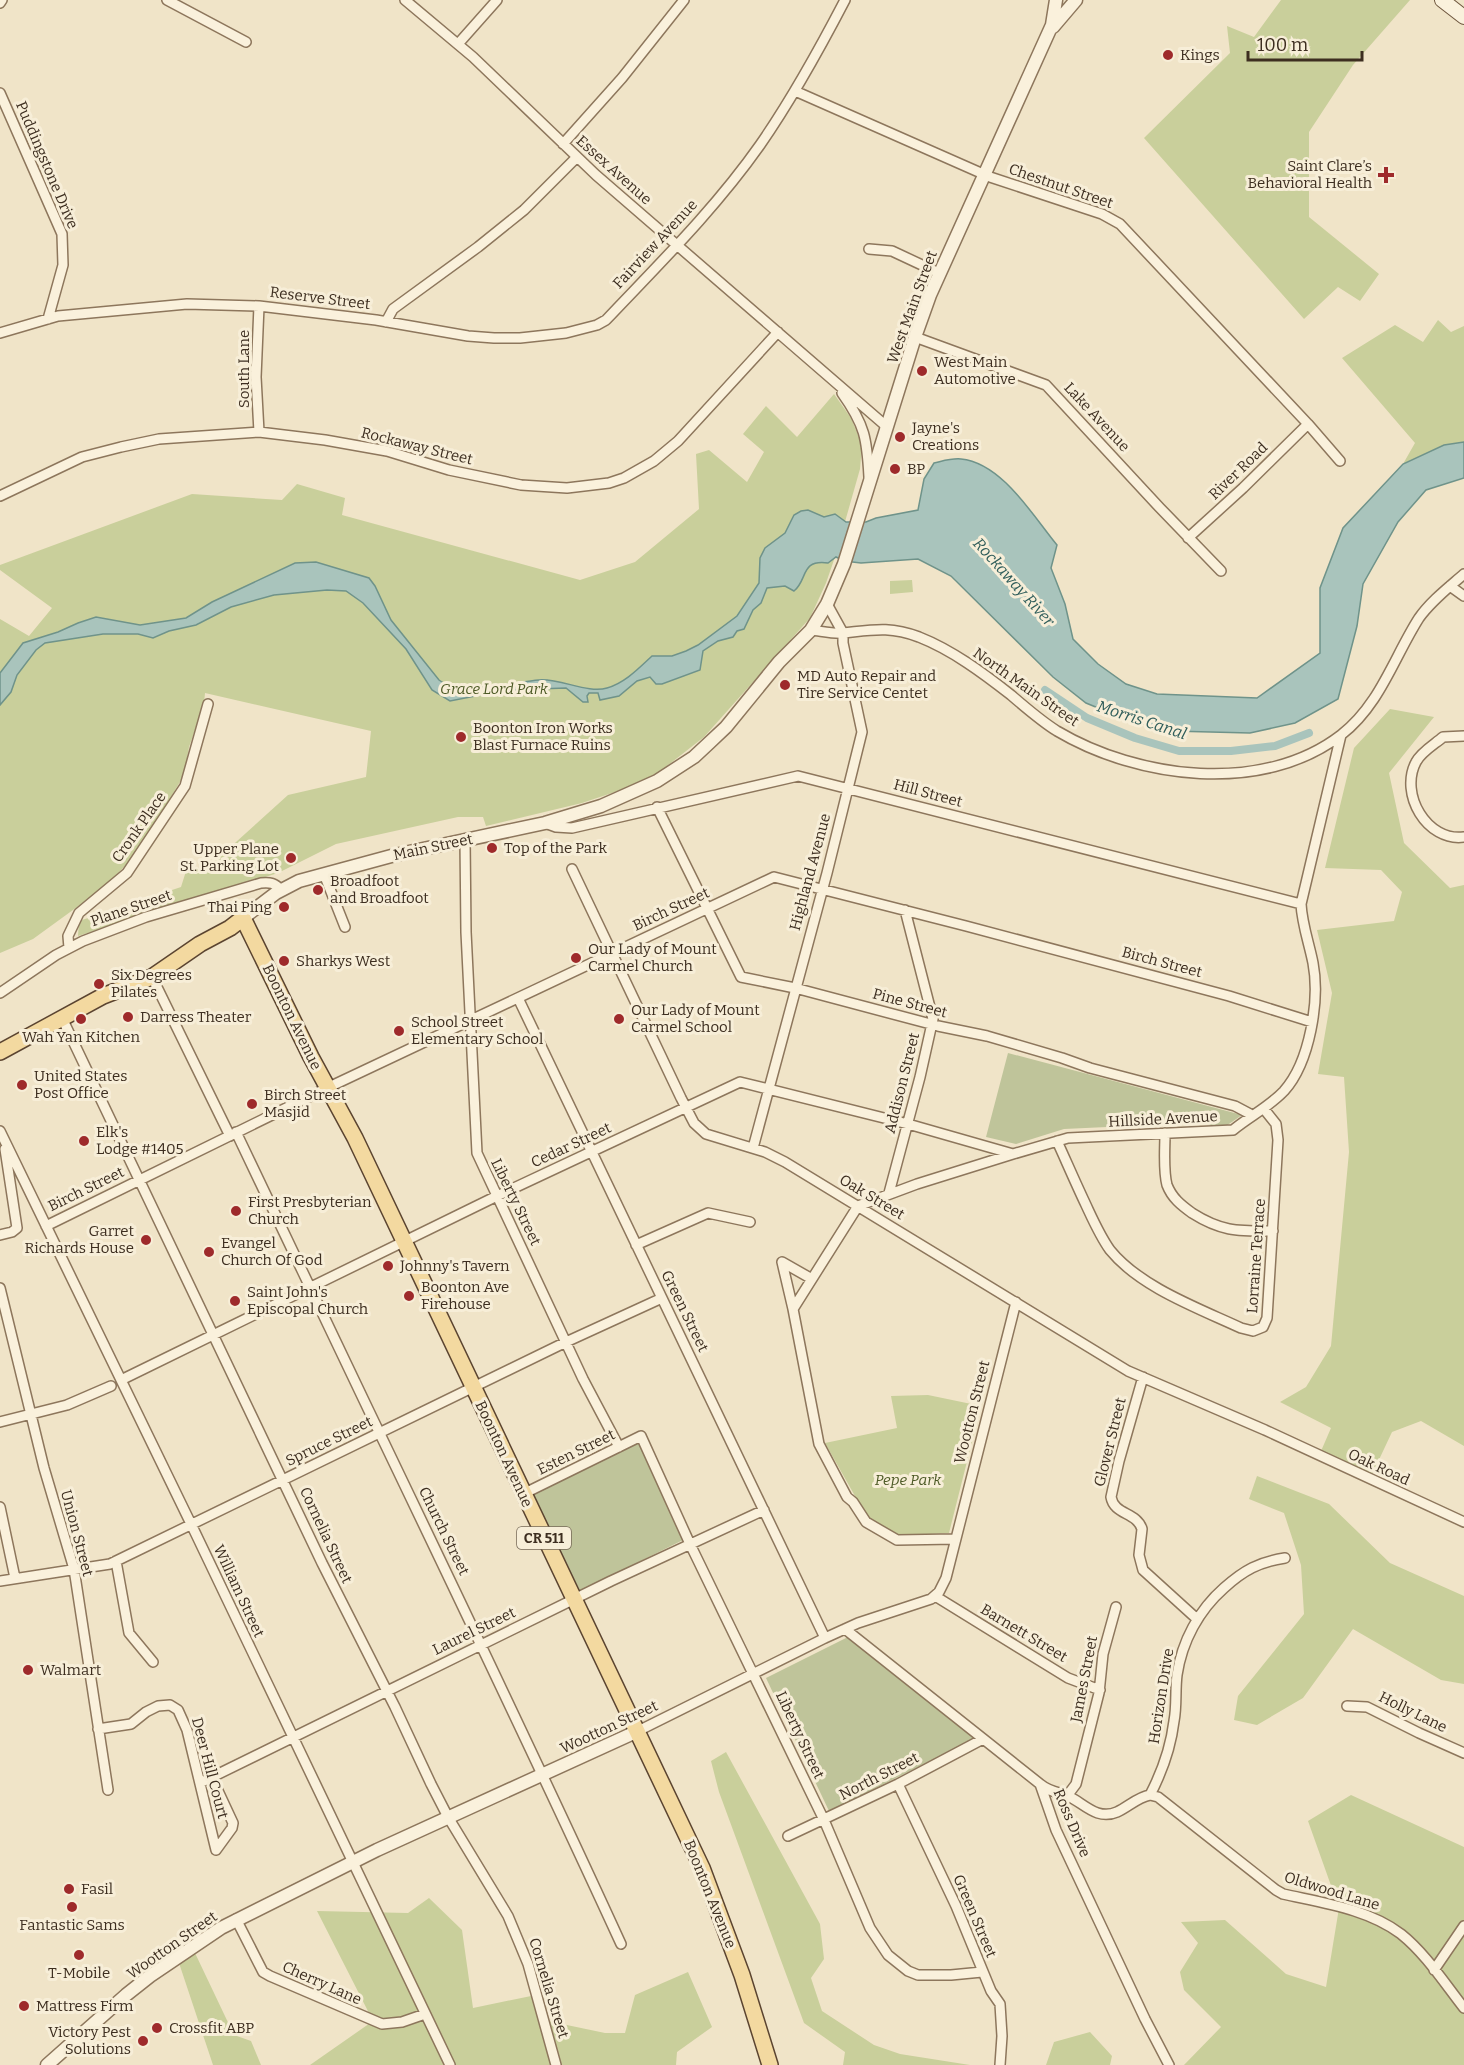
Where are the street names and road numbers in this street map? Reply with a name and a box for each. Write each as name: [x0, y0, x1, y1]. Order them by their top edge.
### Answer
street label: Puddingstone Drive: [12, 99, 82, 231]
street label: Essex Avenue: [573, 131, 655, 209]
street label: Chestnut Street: [1007, 160, 1116, 212]
street label: Fairview Avenue: [609, 196, 701, 292]
street label: West Main Street: [883, 248, 941, 366]
street label: Reserve Street: [269, 283, 372, 313]
street label: South Lane: [235, 330, 253, 408]
street label: Lake Avenue: [1060, 379, 1134, 455]
street label: Rockaway Street: [359, 423, 475, 469]
street label: River Road: [1205, 439, 1271, 503]
street label: North Main Street: [970, 644, 1083, 731]
street label: Hill Street: [892, 775, 965, 811]
street label: Cronk Place: [108, 788, 170, 866]
street label: Highland Avenue: [786, 812, 834, 932]
street label: Main Street: [392, 830, 475, 864]
street label: Birch Street: [630, 883, 713, 935]
street label: Plane Street: [88, 886, 174, 930]
street label: Birch Street: [1120, 943, 1205, 981]
street label: Boonton Avenue: [259, 961, 325, 1073]
street label: Pine Street: [871, 984, 950, 1022]
street label: Addison Street: [881, 1030, 923, 1135]
street label: Hillside Avenue: [1108, 1107, 1218, 1131]
street label: Cedar Street: [528, 1118, 614, 1171]
street label: Liberty Street: [487, 1156, 545, 1249]
street label: Birch Street: [45, 1163, 127, 1215]
street label: Oak Street: [836, 1171, 908, 1224]
street label: Lorraine Terrace: [1243, 1198, 1269, 1314]
street label: Green Street: [657, 1267, 713, 1355]
street label: Wootton Street: [950, 1358, 994, 1465]
street label: Glover Street: [1090, 1395, 1130, 1488]
street label: Boonton Avenue: [471, 1398, 537, 1510]
street label: Spruce Street: [283, 1412, 376, 1470]
street label: Esten Street: [534, 1425, 618, 1479]
street label: Oak Road: [1345, 1445, 1413, 1489]
street label: Cornelia Street: [296, 1484, 356, 1587]
street label: Church Street: [415, 1484, 473, 1579]
street label: Union Street: [57, 1488, 97, 1579]
road number: CR 511: [517, 1527, 571, 1549]
street label: William Street: [210, 1542, 269, 1641]
street label: Barnett Street: [977, 1600, 1071, 1666]
street label: Laurel Street: [430, 1603, 519, 1659]
street label: James Street: [1067, 1634, 1101, 1725]
street label: Horizon Drive: [1145, 1647, 1177, 1745]
street label: Liberty Street: [772, 1688, 828, 1782]
street label: Holly Lane: [1376, 1688, 1450, 1736]
street label: Wootton Street: [557, 1696, 661, 1757]
street label: Deer Hill Court: [188, 1715, 232, 1821]
street label: North Street: [836, 1748, 922, 1804]
street label: Ross Drive: [1050, 1786, 1094, 1860]
street label: Boonton Avenue: [680, 1837, 740, 1951]
street label: Oldwood Lane: [1282, 1868, 1382, 1914]
street label: Green Street: [949, 1872, 1001, 1961]
street label: Wootton Street: [124, 1907, 221, 1983]
street label: Cornelia Street: [525, 1936, 573, 2041]
street label: Cherry Lane: [280, 1957, 364, 2009]

